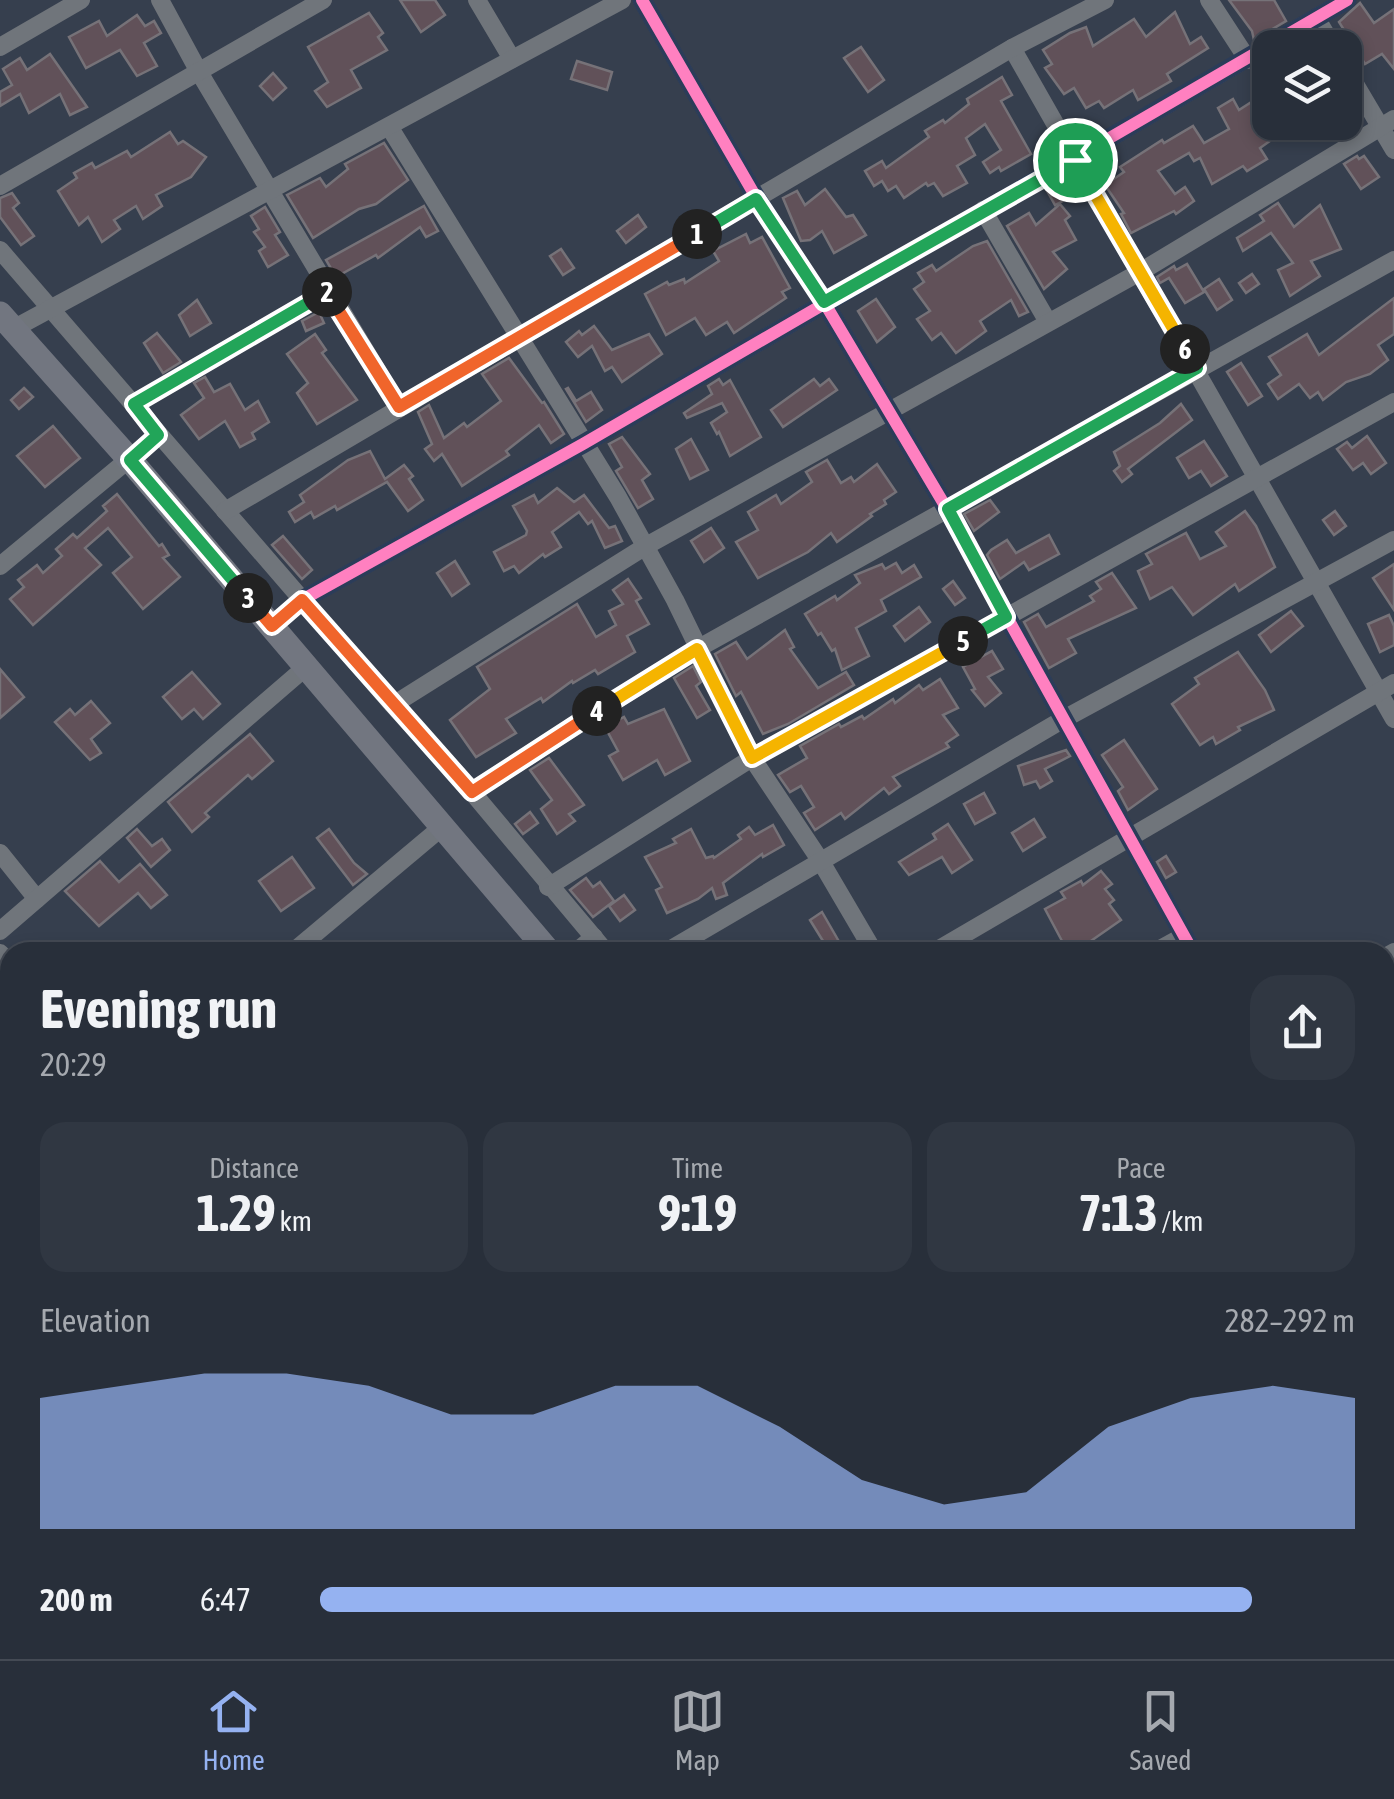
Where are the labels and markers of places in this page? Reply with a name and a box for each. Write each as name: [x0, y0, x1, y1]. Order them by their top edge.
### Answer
pin: [1033, 118, 1118, 203]
pin: 1: [672, 209, 722, 259]
pin: 2: [302, 267, 352, 317]
pin: 6: [1160, 324, 1210, 374]
pin: 3: [223, 573, 273, 623]
pin: 5: [938, 616, 988, 666]
pin: 4: [572, 686, 622, 736]

